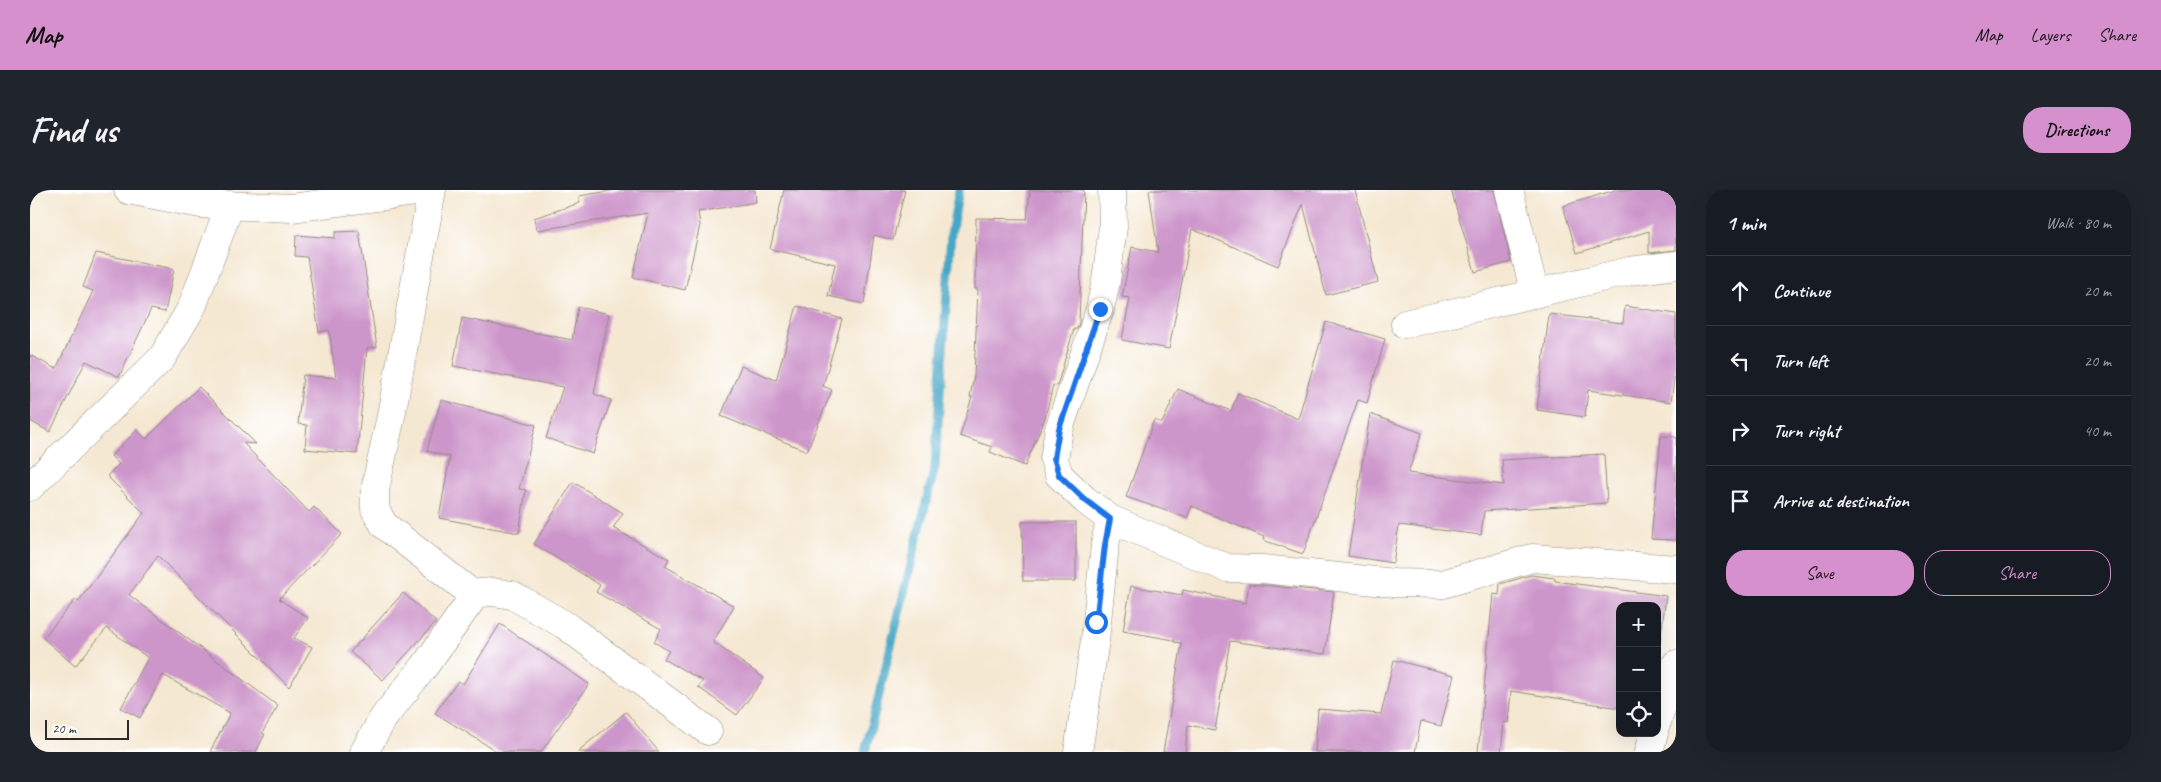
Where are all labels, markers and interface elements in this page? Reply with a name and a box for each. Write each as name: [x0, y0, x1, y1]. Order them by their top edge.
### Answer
text: Map: [25, 20, 62, 50]
text: Map: [1975, 24, 2003, 46]
text: Layers: [2031, 24, 2070, 46]
text: Share: [2098, 24, 2136, 46]
button: Directions: [2023, 107, 2131, 153]
text: Find us: [30, 108, 117, 153]
text: 1 min: [1726, 210, 1766, 236]
text: Walk · 80 m: [2046, 213, 2111, 233]
icon: ahead: [1726, 277, 1754, 305]
text: Continue: [1773, 279, 1830, 303]
text: 20 m: [2084, 281, 2111, 301]
route end: [1089, 298, 1112, 321]
icon: left: [1726, 347, 1754, 375]
text: Turn left: [1773, 349, 1828, 373]
text: 20 m: [2084, 351, 2111, 371]
icon: right: [1726, 417, 1754, 445]
text: Turn right: [1773, 419, 1840, 443]
text: 40 m: [2084, 421, 2111, 441]
icon: arrive: [1726, 487, 1754, 515]
text: Arrive at destination: [1773, 489, 1909, 513]
button: Save: [1726, 550, 1914, 596]
button: Share: [1924, 550, 2111, 596]
map controls: [1616, 602, 1661, 737]
button: +: [1616, 602, 1661, 647]
route start: [1085, 611, 1108, 634]
button: −: [1616, 647, 1661, 692]
button: locate: [1616, 692, 1661, 737]
scale bar: [45, 717, 129, 740]
text: 20 m: [52, 720, 76, 737]

